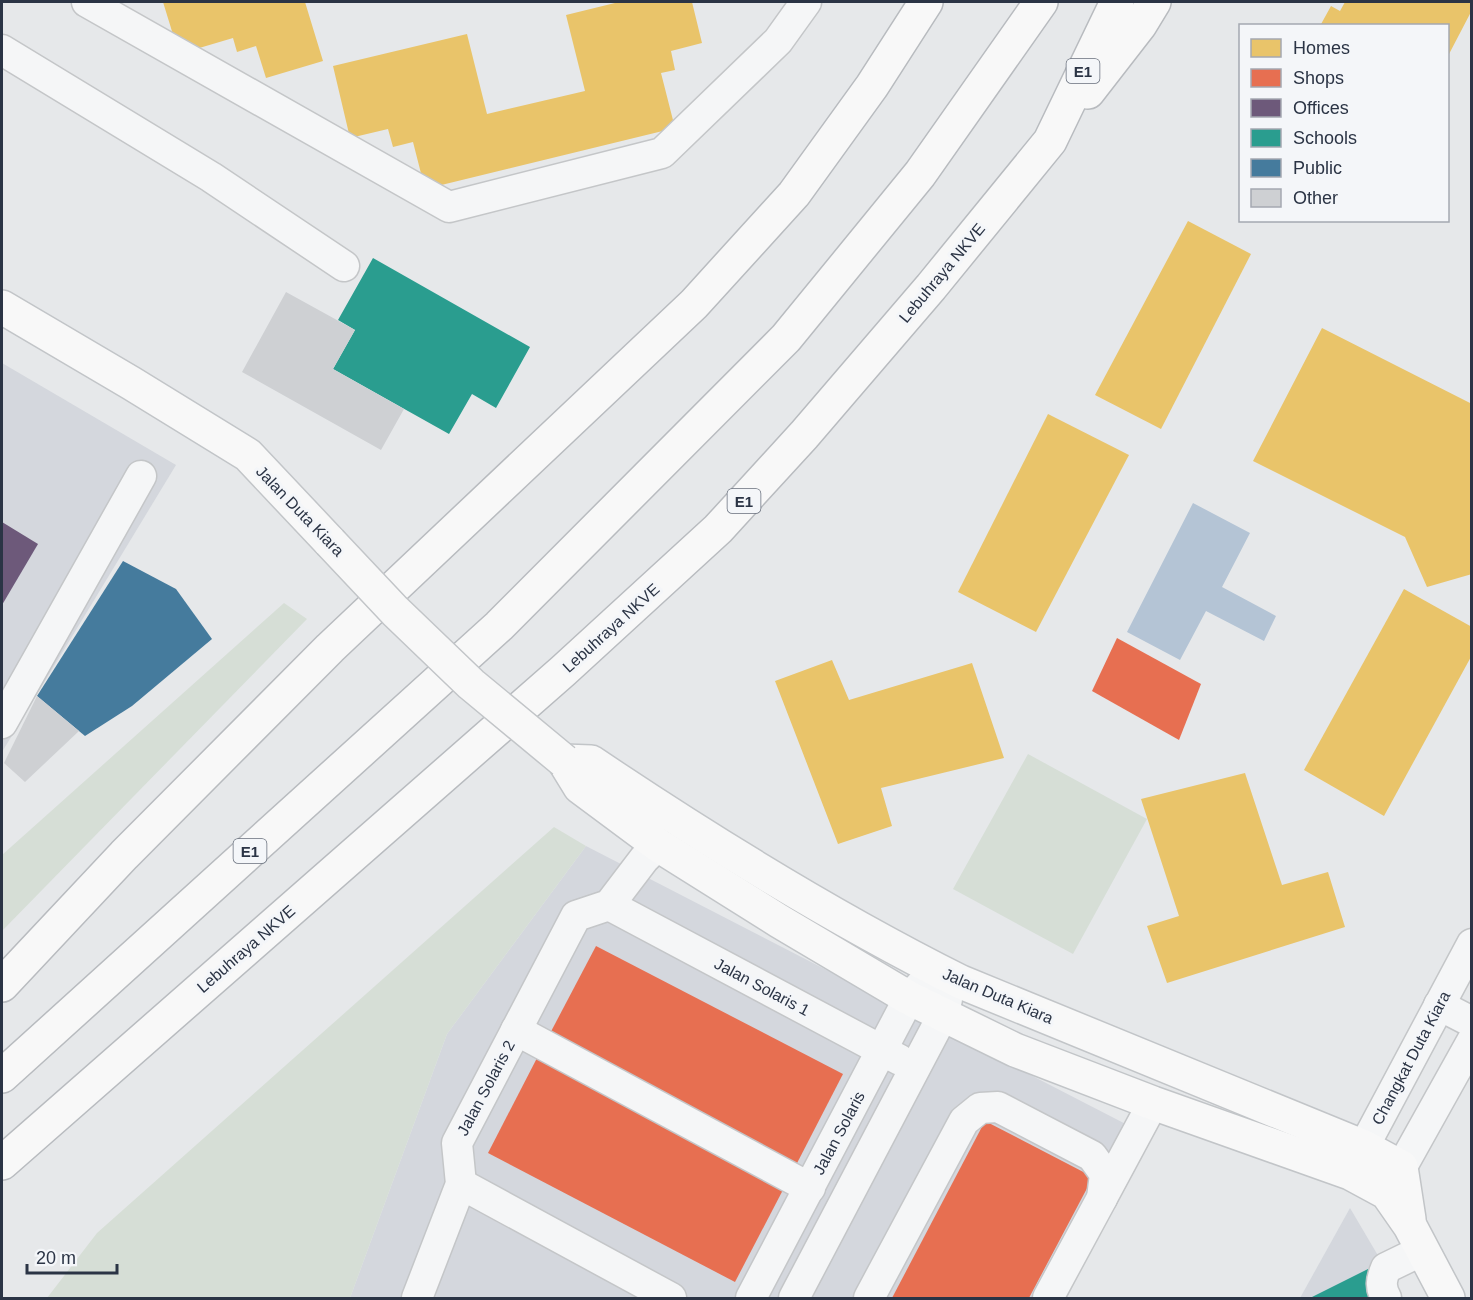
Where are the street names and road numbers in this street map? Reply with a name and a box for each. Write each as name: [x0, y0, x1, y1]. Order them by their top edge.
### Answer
road number: E1: [1066, 59, 1100, 83]
street label: Lebuhraya NKVE: [896, 220, 988, 326]
street label: Jalan Duta Kiara: [253, 463, 347, 560]
road number: E1: [728, 489, 760, 513]
street label: Lebuhraya NKVE: [559, 580, 663, 676]
road number: E1: [234, 839, 266, 863]
street label: Lebuhraya NKVE: [194, 902, 298, 996]
street label: Jalan Solaris 1: [712, 955, 812, 1019]
street label: Jalan Duta Kiara: [940, 965, 1056, 1027]
street label: Changkat Duta Kiara: [1369, 988, 1453, 1128]
street label: Jalan Solaris 2: [454, 1038, 518, 1138]
street label: Jalan Solaris: [810, 1089, 868, 1177]

